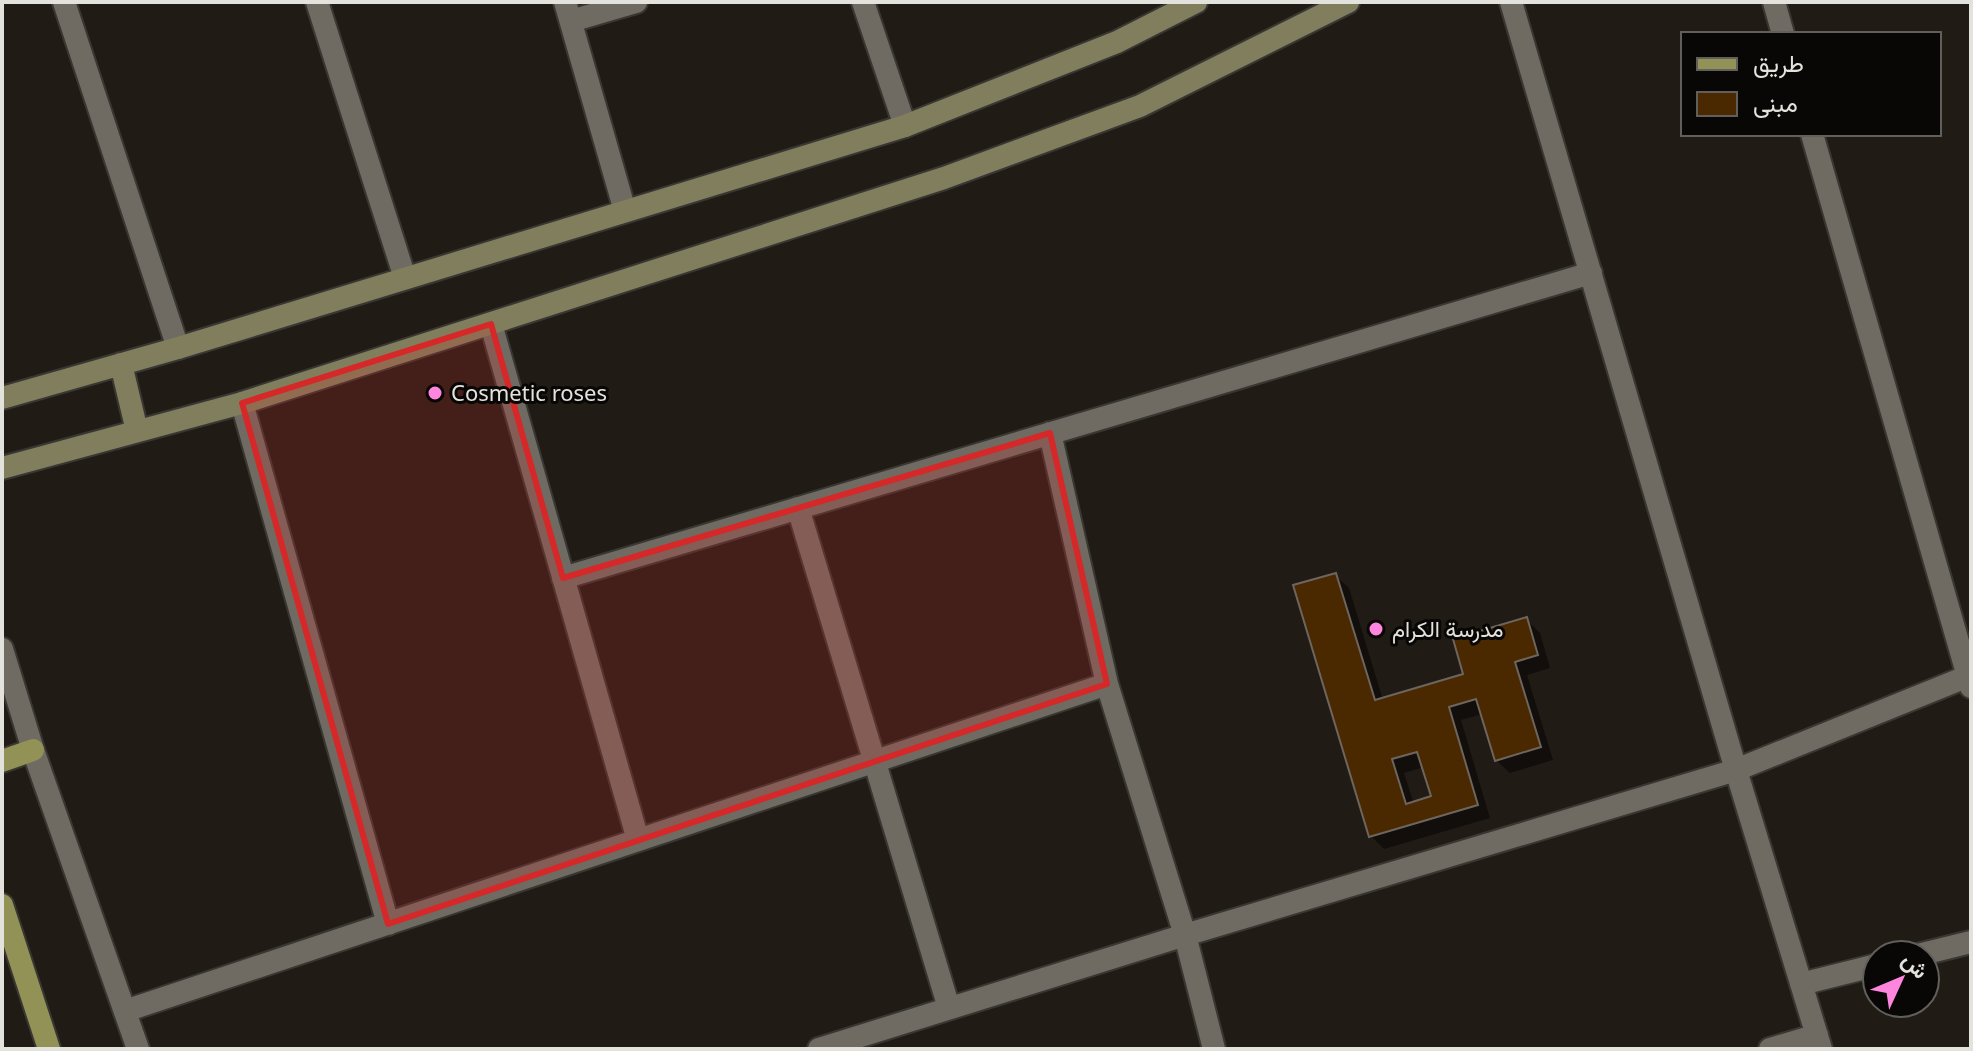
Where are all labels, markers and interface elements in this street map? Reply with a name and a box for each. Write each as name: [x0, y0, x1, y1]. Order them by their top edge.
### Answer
legend: [1681, 32, 1941, 136]
text: طريق: [1753, 46, 1804, 79]
text: مبنى: [1753, 86, 1798, 119]
place label: Cosmetic roses: [451, 377, 607, 407]
marker: Cosmetic roses: [426, 384, 444, 402]
place label: مدرسة الكرام: [1392, 613, 1504, 644]
marker: مدرسة الكرام: [1367, 620, 1385, 638]
north arrow: [1861, 939, 1941, 1019]
text: ش: [1896, 944, 1936, 984]

